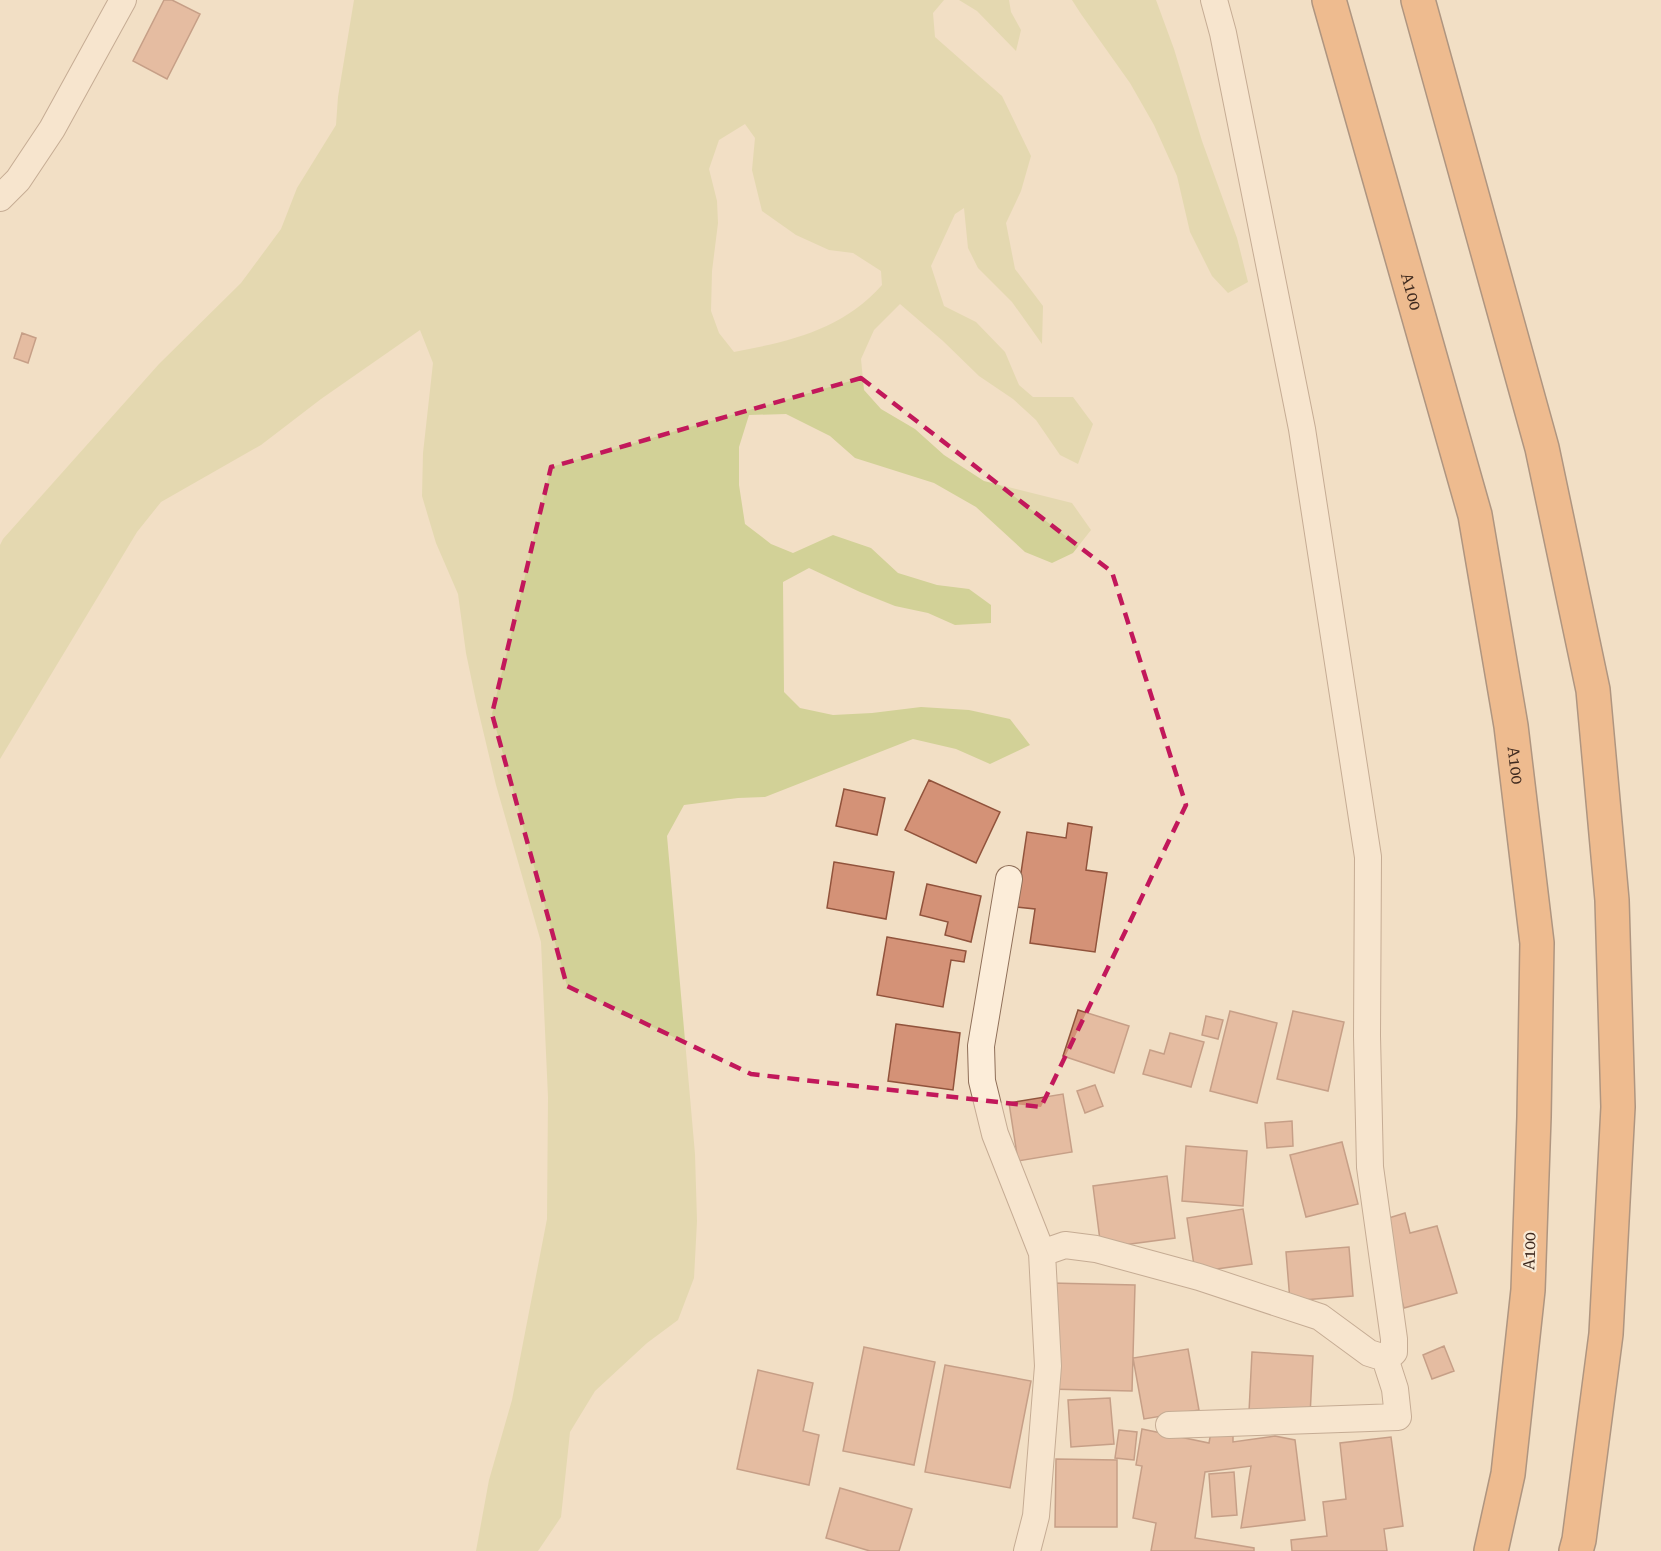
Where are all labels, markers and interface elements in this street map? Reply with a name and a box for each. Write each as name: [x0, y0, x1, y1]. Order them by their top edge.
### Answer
street label: A100: [1397, 271, 1426, 313]
street label: A100: [1504, 745, 1527, 786]
street label: A100: [1519, 1232, 1540, 1270]

